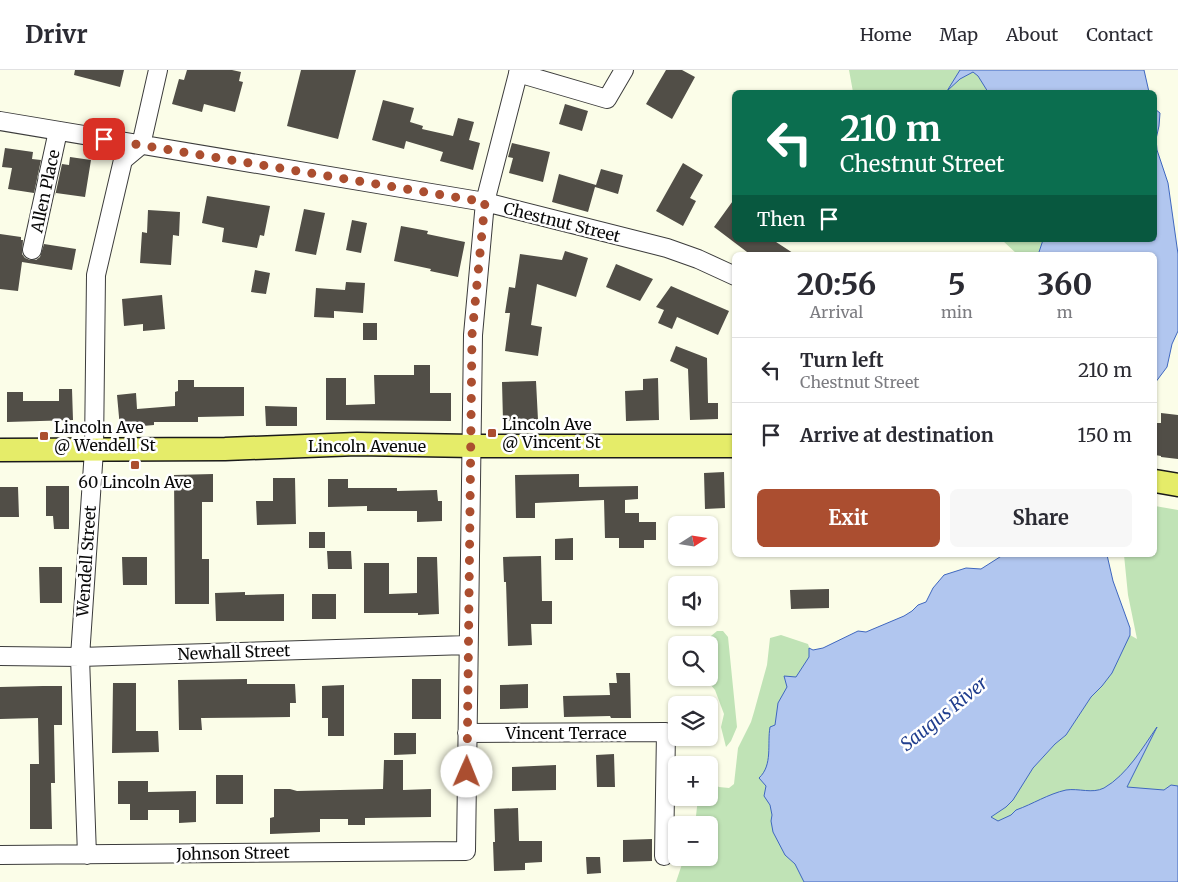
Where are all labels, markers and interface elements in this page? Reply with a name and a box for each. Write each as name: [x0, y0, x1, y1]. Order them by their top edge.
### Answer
text: Drivr: [25, 19, 88, 50]
text: Home: [860, 23, 912, 46]
text: Map: [940, 23, 978, 46]
text: About: [1006, 23, 1058, 46]
text: Contact: [1086, 23, 1153, 46]
text: 210 m: [840, 107, 941, 151]
icon: left: [757, 110, 822, 175]
pin: [83, 118, 125, 160]
icon: arrive: [90, 125, 118, 153]
street label: Allen Place: [26, 148, 64, 235]
text: Chestnut Street: [840, 150, 1004, 178]
street label: Chestnut Street: [502, 198, 623, 246]
icon: arrive: [815, 205, 843, 233]
text: Then: [757, 207, 805, 231]
text: 20:56: [797, 265, 876, 303]
text: 5: [948, 265, 966, 303]
text: 360: [1037, 265, 1092, 303]
text: Arrival: [810, 302, 863, 322]
text: min: [941, 302, 973, 322]
text: m: [1057, 302, 1073, 322]
text: Turn left: [800, 348, 884, 372]
icon: left: [757, 356, 785, 384]
text: 210 m: [1078, 358, 1132, 382]
text: Chestnut Street: [800, 372, 920, 392]
place label: Lincoln Ave @ Vincent St: [502, 414, 601, 452]
place label: Lincoln Ave @ Wendell St: [54, 417, 156, 455]
icon: arrive: [757, 421, 785, 449]
text: Arrive at destination: [800, 423, 994, 447]
text: 150 m: [1078, 423, 1132, 447]
marker: Lincoln Ave @ Vincent St: [486, 427, 498, 439]
marker: Lincoln Ave @ Wendell St: [38, 430, 50, 442]
street label: Lincoln Avenue: [308, 436, 426, 456]
marker: 60 Lincoln Ave: [129, 459, 141, 471]
place label: 60 Lincoln Ave: [78, 472, 192, 492]
button: Exit: [757, 489, 940, 547]
button: Share: [950, 489, 1132, 547]
street label: Wendell Street: [72, 504, 100, 618]
north arrow: [668, 516, 718, 566]
map controls: [668, 516, 718, 866]
button: sound: [668, 576, 718, 626]
button: search: [668, 636, 718, 686]
street label: Newhall Street: [177, 640, 291, 664]
water label: Saugus River: [895, 671, 992, 756]
button: layers: [668, 696, 718, 746]
street label: Vincent Terrace: [504, 723, 627, 743]
position arrow: [440, 745, 492, 797]
button: +: [668, 756, 718, 806]
button: −: [668, 816, 718, 866]
street label: Johnson Street: [175, 842, 290, 864]

